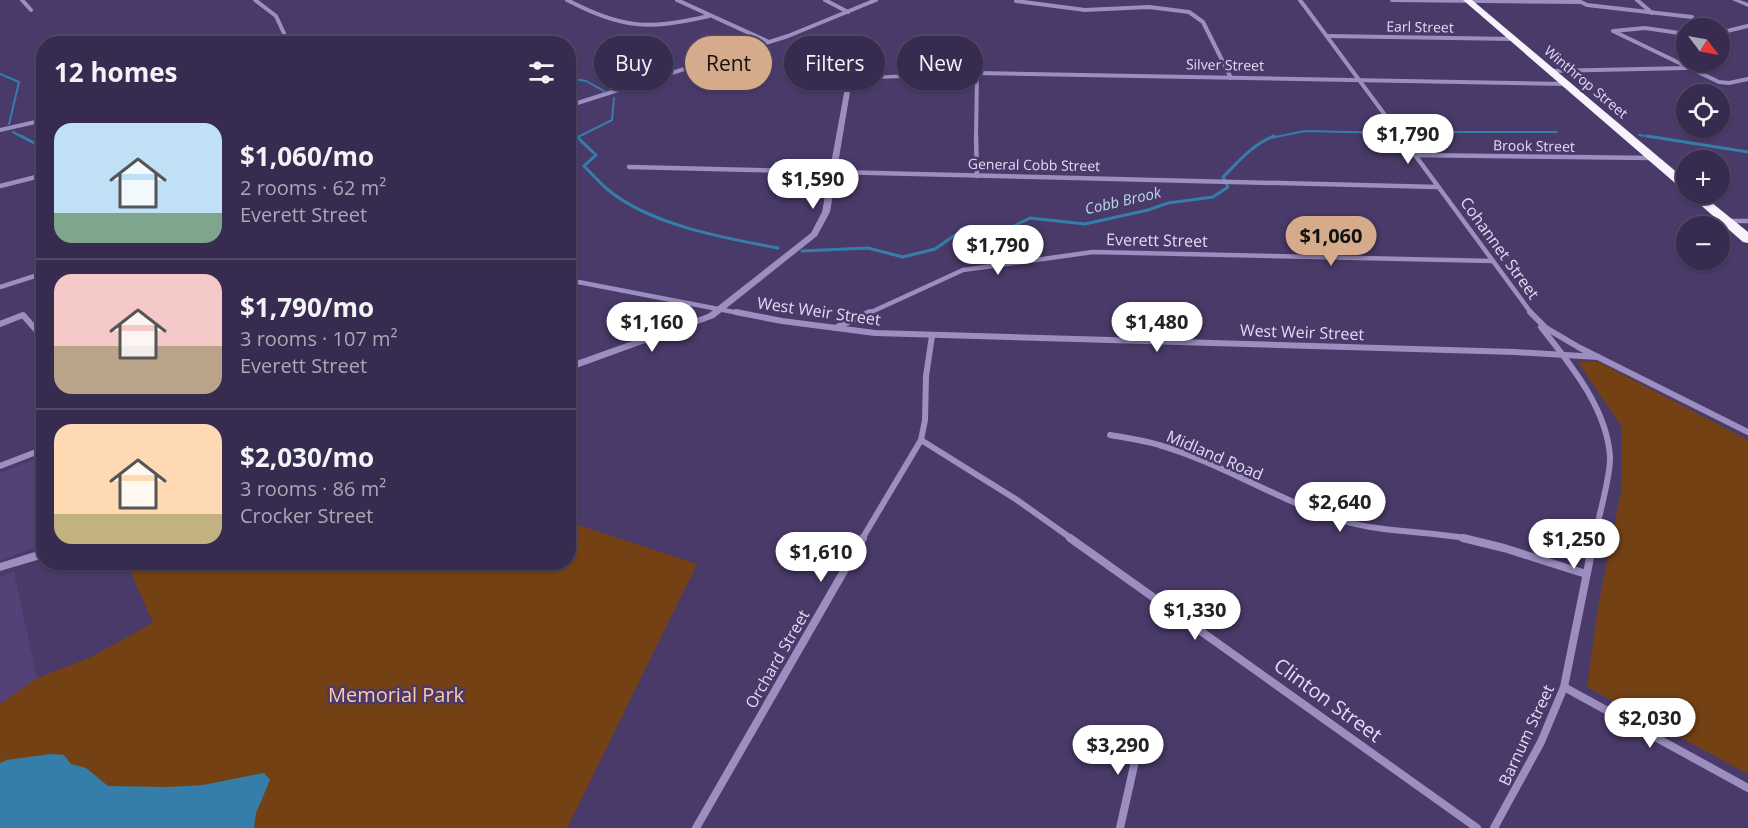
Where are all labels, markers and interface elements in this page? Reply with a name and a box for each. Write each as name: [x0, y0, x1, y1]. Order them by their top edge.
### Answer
street label: Earl Street: [1386, 16, 1454, 37]
north arrow: [1676, 18, 1730, 72]
map controls: [1676, 18, 1730, 270]
chip: Buy: [594, 36, 673, 90]
chip: Rent: [685, 36, 772, 90]
chip: Filters: [784, 36, 885, 90]
chip: New: [897, 36, 983, 90]
street label: Winthrop Street: [1540, 41, 1632, 122]
text: 12 homes: [54, 54, 178, 90]
street label: Silver Street: [1186, 54, 1264, 75]
icon: filters: [525, 56, 558, 89]
button: locate: [1676, 84, 1730, 138]
pin: $1,790: [1359, 114, 1457, 165]
text: $1,790: [1377, 120, 1439, 147]
street label: Brook Street: [1493, 135, 1575, 156]
text: $1,060/mo: [240, 138, 374, 174]
icon: home: [102, 147, 174, 219]
button: +: [1676, 150, 1730, 204]
street label: General Cobb Street: [968, 154, 1100, 175]
pin: $1,590: [764, 159, 862, 210]
text: $1,590: [782, 165, 844, 192]
text: 2 rooms · 62 m²: [240, 174, 386, 201]
water label: Cobb Brook: [1083, 181, 1163, 219]
street label: Cohannet Street: [1455, 192, 1545, 304]
text: Everett Street: [240, 201, 367, 228]
pin: $1,060: [1282, 216, 1380, 267]
button: −: [1676, 216, 1730, 270]
text: $1,060: [1300, 222, 1362, 249]
pin: $1,790: [949, 225, 1047, 276]
street label: Everett Street: [1106, 228, 1208, 252]
text: $1,790: [967, 231, 1029, 258]
text: $1,790/mo: [240, 289, 374, 325]
street label: West Weir Street: [756, 291, 882, 331]
icon: home: [102, 298, 174, 370]
pin: $1,160: [603, 302, 701, 353]
pin: $1,480: [1108, 302, 1206, 353]
text: $1,160: [621, 308, 683, 335]
text: $1,480: [1126, 308, 1188, 335]
street label: West Weir Street: [1239, 319, 1365, 345]
text: 3 rooms · 107 m²: [240, 325, 398, 352]
text: Everett Street: [240, 352, 367, 379]
street label: Midland Road: [1163, 425, 1267, 485]
text: $2,030/mo: [240, 439, 374, 475]
icon: home: [102, 448, 174, 520]
text: 3 rooms · 86 m²: [240, 475, 386, 502]
pin: $2,640: [1291, 482, 1389, 533]
text: $2,640: [1309, 488, 1371, 515]
text: Crocker Street: [240, 502, 373, 529]
pin: $1,250: [1525, 519, 1623, 570]
text: $1,250: [1543, 525, 1605, 552]
pin: $1,610: [772, 532, 870, 583]
text: $1,610: [790, 538, 852, 565]
pin: $1,330: [1146, 590, 1244, 641]
text: $1,330: [1164, 596, 1226, 623]
street label: Orchard Street: [740, 605, 814, 712]
street label: Clinton Street: [1269, 651, 1388, 748]
park label: Memorial Park: [328, 681, 465, 708]
street label: Barnum Street: [1493, 681, 1559, 789]
pin: $2,030: [1601, 698, 1699, 749]
text: $2,030: [1619, 704, 1681, 731]
pin: $3,290: [1069, 725, 1167, 776]
text: $3,290: [1087, 731, 1149, 758]

